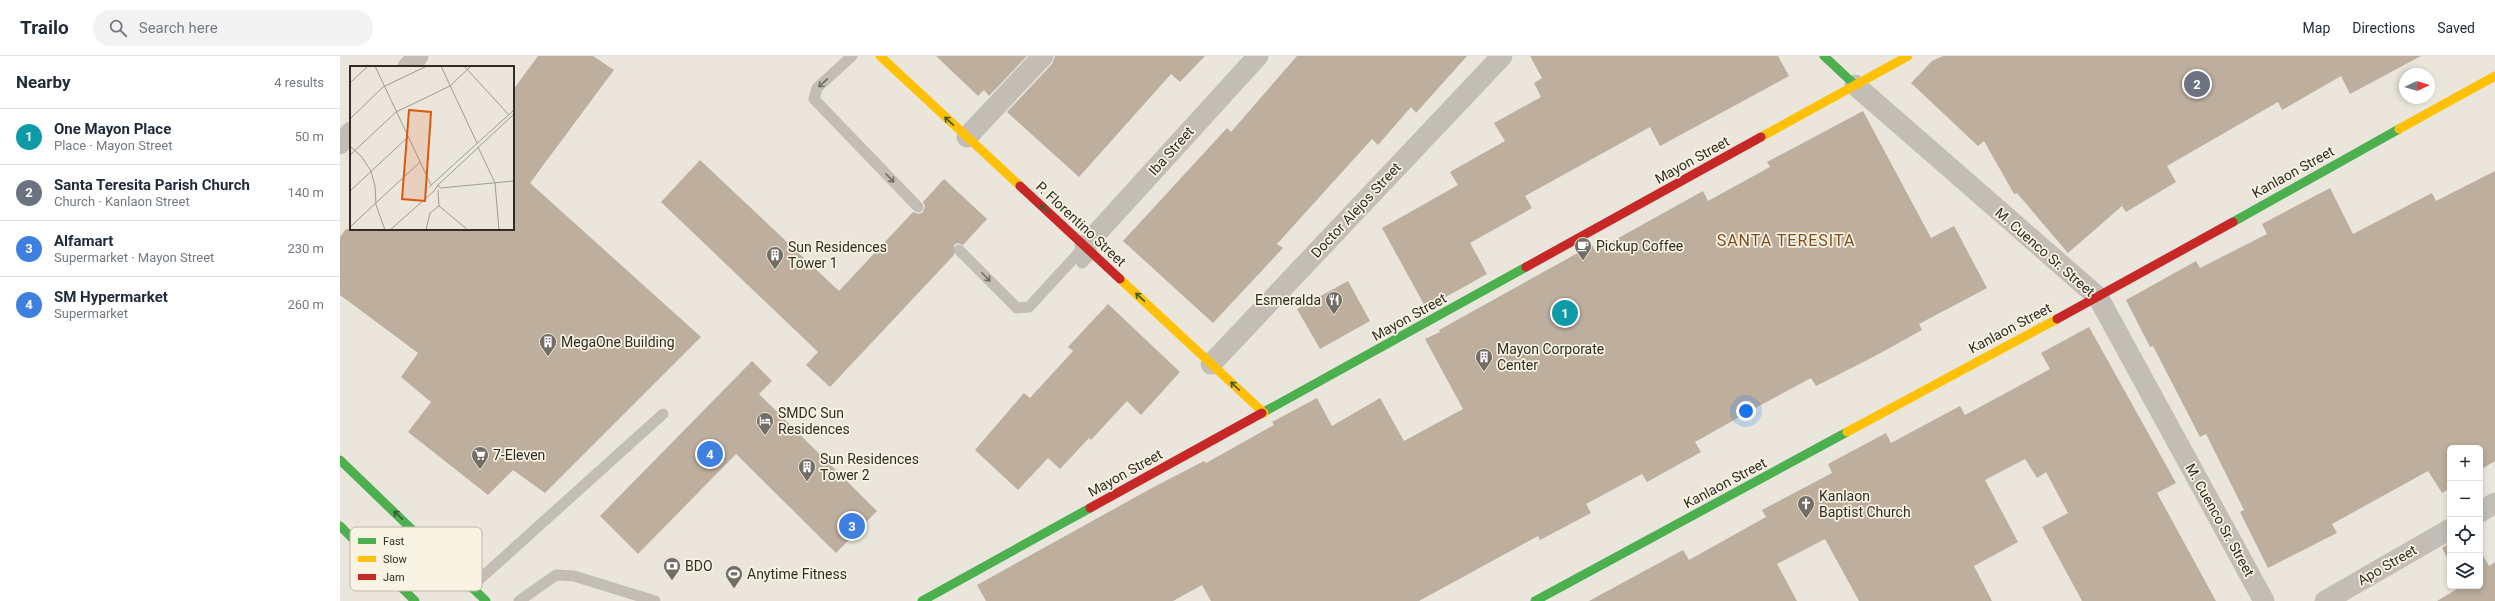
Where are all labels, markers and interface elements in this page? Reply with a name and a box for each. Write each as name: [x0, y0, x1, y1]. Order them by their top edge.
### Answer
search box: [93, 10, 373, 46]
text: Trailo: [20, 16, 69, 39]
icon: search: [107, 17, 129, 39]
text: Search here: [139, 19, 218, 37]
text: Map: [2303, 20, 2330, 36]
text: Directions: [2352, 20, 2415, 36]
text: Saved: [2437, 20, 2475, 36]
inset map: [350, 66, 514, 230]
north arrow: [2399, 68, 2435, 104]
pin: 2: [2184, 69, 2210, 99]
text: Nearby: [16, 72, 71, 92]
text: 4 results: [274, 75, 324, 90]
one-way arrow: [818, 78, 828, 87]
one-way arrow: [944, 116, 954, 125]
text: One Mayon Place: [54, 120, 171, 138]
street label: Iba Street: [1145, 123, 1197, 179]
text: 1: [25, 129, 33, 144]
text: 50 m: [295, 129, 324, 144]
street label: Mayon Street: [1652, 133, 1732, 187]
text: Place · Mayon Street: [54, 138, 172, 153]
street label: Kanlaon Street: [2249, 143, 2337, 201]
street label: Doctor Alejos Street: [1308, 159, 1404, 261]
one-way arrow: [886, 173, 895, 183]
text: Santa Teresita Parish Church: [54, 176, 250, 194]
street label: P. Florentino Street: [1033, 178, 1129, 270]
text: 2: [25, 185, 33, 200]
text: 140 m: [287, 185, 324, 200]
text: Church · Kanlaon Street: [54, 194, 190, 209]
one-way arrow: [1040, 204, 1050, 214]
street label: M. Cuenco Sr. Street: [1992, 204, 2098, 300]
district label: SANTA TERESITA: [1717, 231, 1855, 250]
text: Alfamart: [54, 232, 113, 250]
cafe icon: Pickup Coffee: [1573, 236, 1593, 261]
place label: Pickup Coffee: [1596, 238, 1683, 254]
place label: Sun Residences Tower 1: [788, 239, 887, 271]
text: 3: [25, 241, 33, 256]
text: 230 m: [287, 241, 324, 256]
building icon: Sun Residences Tower 1: [765, 245, 785, 270]
text: Supermarket · Mayon Street: [54, 250, 214, 265]
one-way arrow: [981, 272, 991, 282]
text: SM Hypermarket: [54, 288, 168, 306]
restaurant icon: Esmeralda: [1324, 290, 1344, 315]
street label: Mayon Street: [1369, 290, 1449, 344]
place label: Esmeralda: [1255, 292, 1321, 308]
one-way arrow: [1135, 293, 1145, 302]
text: 4: [25, 297, 33, 312]
text: 260 m: [287, 297, 324, 312]
pin: 1: [1552, 298, 1578, 328]
street label: Kanlaon Street: [1966, 299, 2054, 356]
text: Supermarket: [54, 306, 128, 321]
building icon: MegaOne Building: [538, 332, 558, 357]
place label: MegaOne Building: [561, 334, 675, 350]
place label: Mayon Corporate Center: [1497, 341, 1604, 373]
building icon: Mayon Corporate Center: [1474, 347, 1494, 372]
one-way arrow: [1230, 381, 1240, 391]
your location: [1736, 401, 1756, 421]
place label: SMDC Sun Residences: [778, 405, 850, 437]
hotel icon: SMDC Sun Residences: [755, 411, 775, 436]
pin: 4: [697, 439, 723, 469]
supermarket icon: 7-Eleven: [470, 445, 490, 470]
map controls: [2447, 445, 2483, 589]
button: +: [2447, 445, 2483, 481]
street label: Mayon Street: [1085, 446, 1165, 500]
place label: 7-Eleven: [493, 447, 545, 463]
place label: Sun Residences Tower 2: [820, 451, 919, 483]
street label: Kanlaon Street: [1681, 454, 1769, 511]
building icon: Sun Residences Tower 2: [797, 457, 817, 482]
street label: M. Cuenco Sr. Street: [2182, 461, 2258, 580]
button: −: [2447, 481, 2483, 517]
place label: Kanlaon Baptist Church: [1819, 488, 1911, 520]
church icon: Kanlaon Baptist Church: [1796, 494, 1816, 519]
one-way arrow: [392, 511, 403, 520]
pin: 3: [839, 511, 865, 541]
button: locate: [2447, 517, 2483, 553]
legend: [350, 527, 482, 591]
text: Fast: [383, 535, 405, 548]
street label: Apo Street: [2355, 542, 2420, 588]
text: Slow: [383, 553, 407, 566]
button: layers: [2447, 553, 2483, 589]
bank icon: BDO: [662, 556, 682, 581]
place label: BDO: [685, 558, 713, 574]
sports icon: Anytime Fitness: [724, 564, 744, 589]
place label: Anytime Fitness: [747, 566, 847, 582]
text: Jam: [383, 571, 405, 584]

